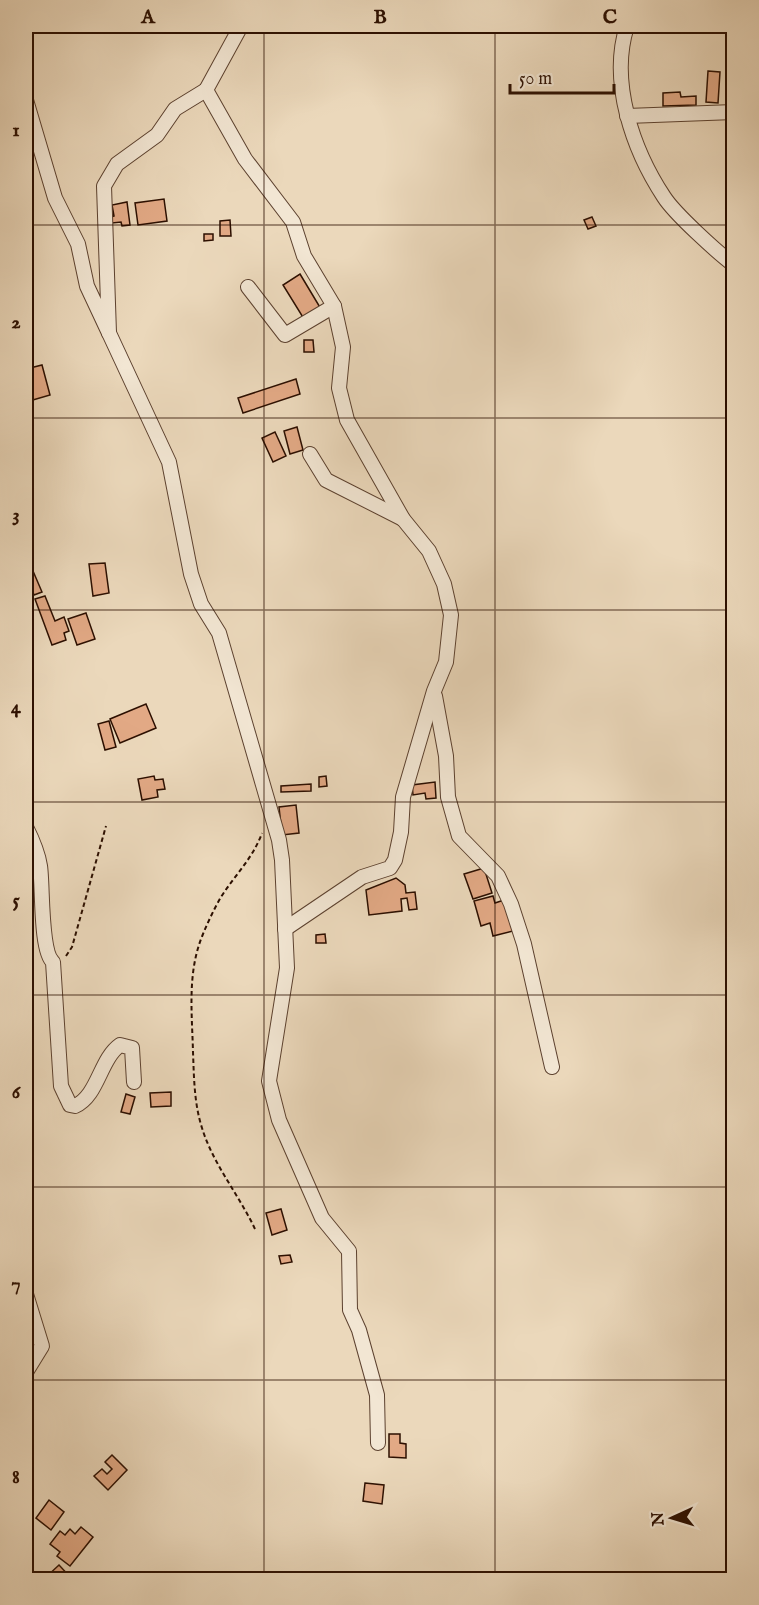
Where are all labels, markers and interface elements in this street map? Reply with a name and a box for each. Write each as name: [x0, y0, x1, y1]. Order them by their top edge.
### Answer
text: A: [140, 5, 156, 30]
text: B: [373, 5, 387, 30]
text: C: [603, 5, 617, 30]
scale bar: [510, 57, 614, 95]
text: 50 m: [519, 68, 552, 91]
text: 1: [12, 118, 20, 143]
text: 2: [11, 310, 21, 335]
text: 3: [12, 503, 20, 528]
text: 4: [11, 695, 22, 720]
text: 5: [12, 888, 20, 913]
text: 6: [12, 1080, 22, 1105]
text: 7: [11, 1272, 21, 1297]
text: 8: [12, 1465, 20, 1490]
north arrow: [642, 1488, 702, 1548]
text: N: [649, 1511, 670, 1528]

